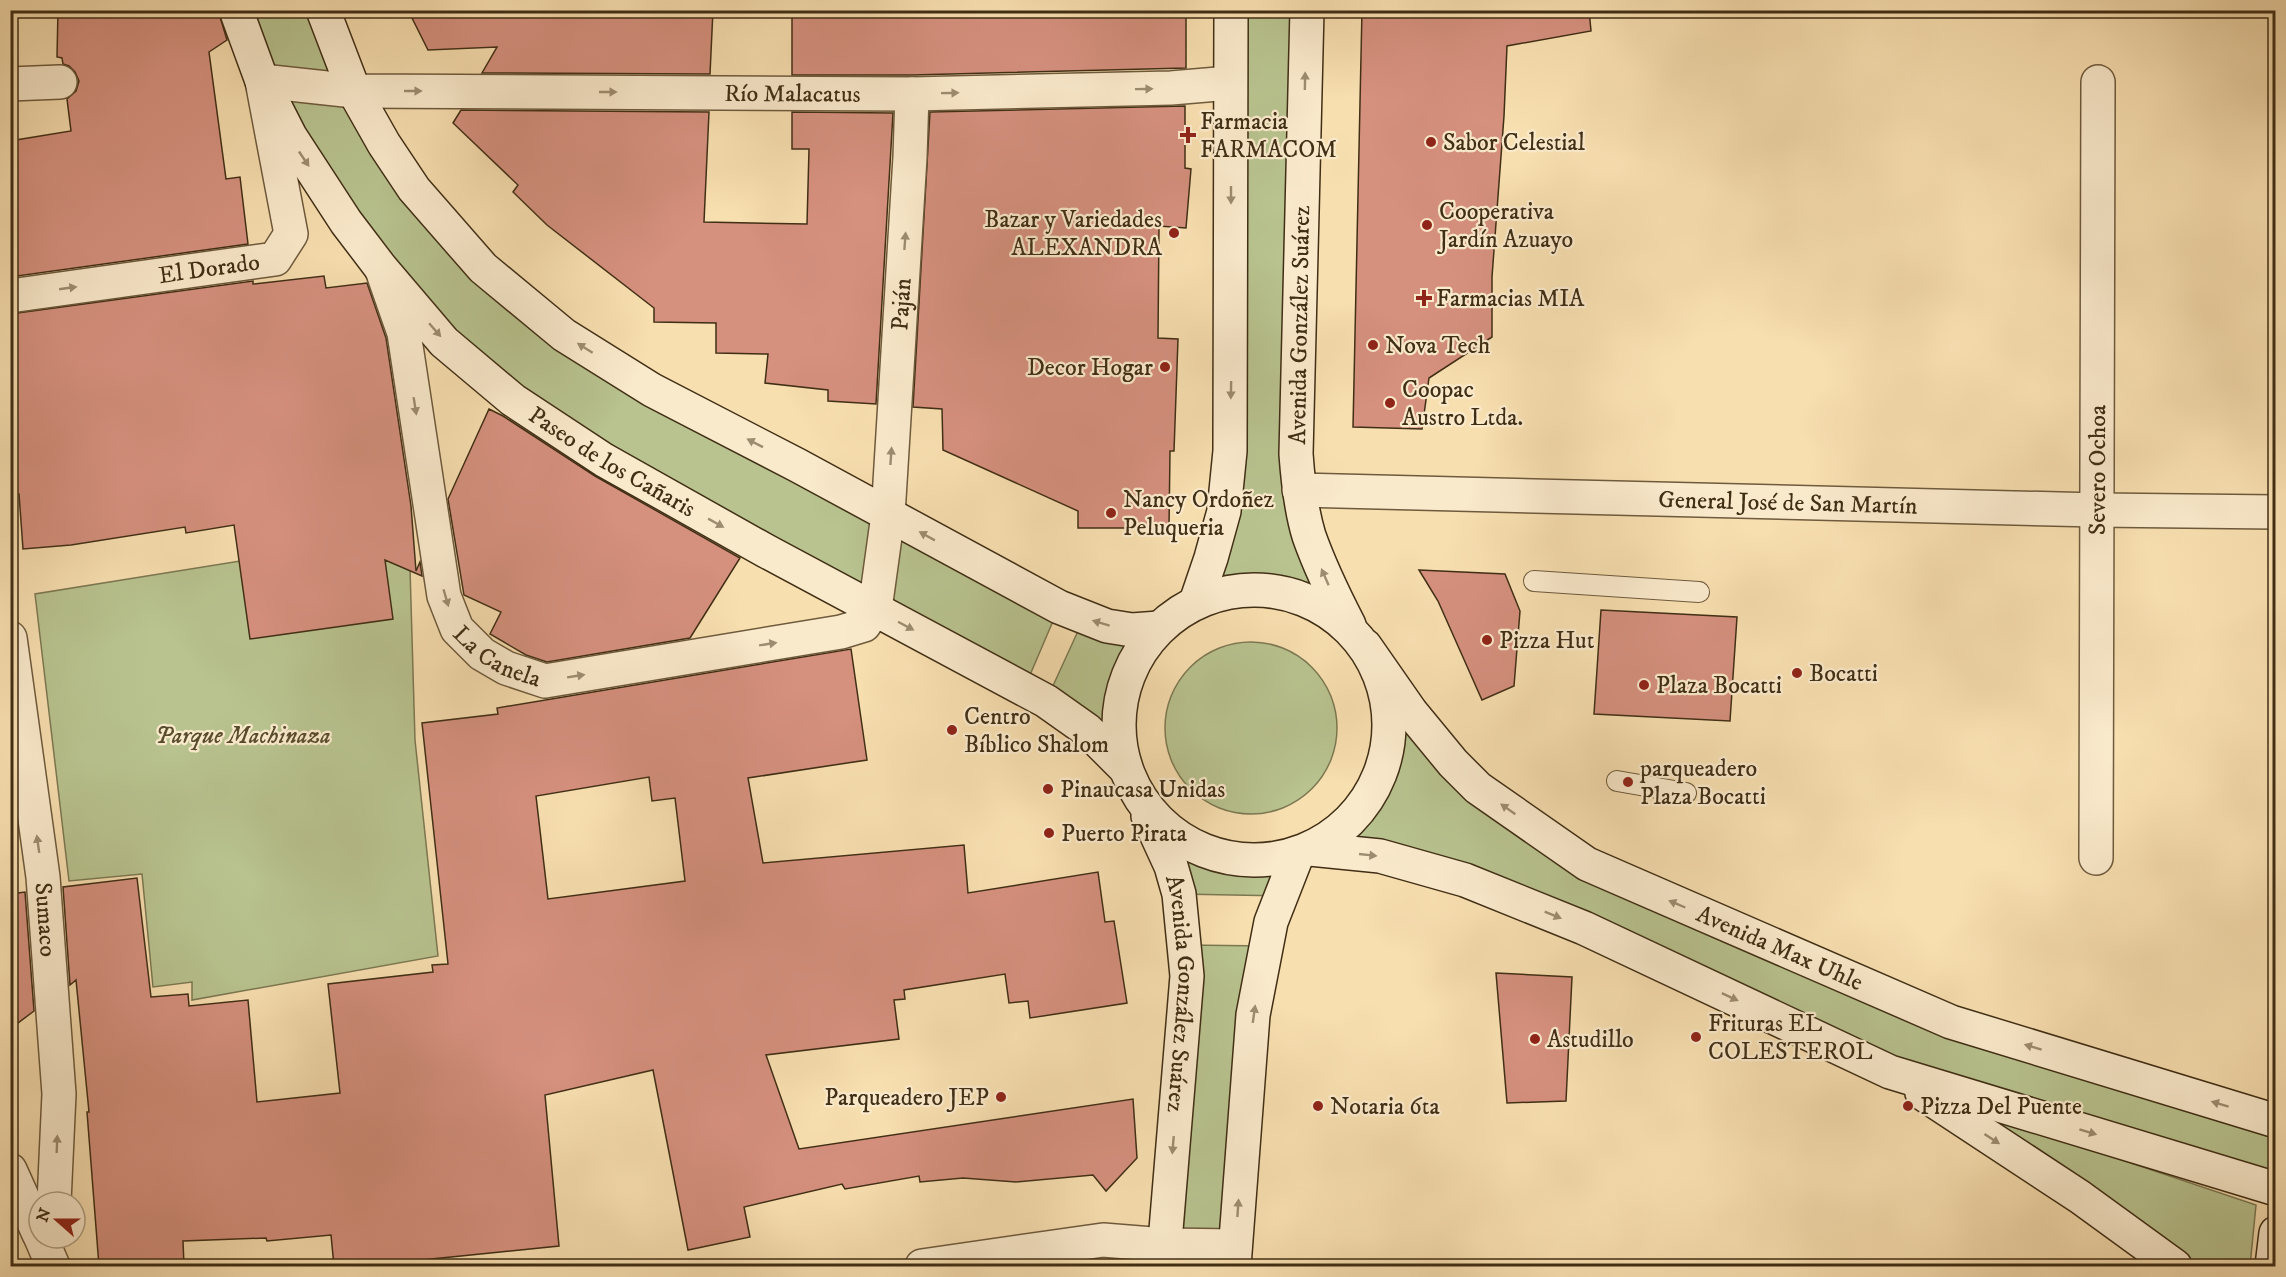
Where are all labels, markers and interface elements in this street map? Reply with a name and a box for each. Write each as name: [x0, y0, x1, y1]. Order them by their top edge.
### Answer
one-way arrow: [1300, 71, 1310, 90]
street label: Río Malacatus: [724, 79, 861, 110]
one-way arrow: [1135, 84, 1154, 94]
one-way arrow: [403, 86, 422, 96]
one-way arrow: [598, 87, 617, 97]
one-way arrow: [940, 88, 959, 98]
place label: Farmacia FARMACOM: [1200, 107, 1337, 165]
marker: Farmacia FARMACOM: [1181, 128, 1195, 142]
place label: Sabor Celestial: [1443, 128, 1586, 158]
marker: Sabor Celestial: [1424, 135, 1438, 149]
one-way arrow: [299, 150, 310, 167]
one-way arrow: [1226, 185, 1236, 204]
place label: Cooperativa Jardín Azuayo: [1437, 197, 1573, 255]
place label: Bazar y Variedades ALEXANDRA: [984, 205, 1163, 263]
street label: Avenida González Suárez: [1283, 205, 1317, 445]
marker: Cooperativa Jardín Azuayo: [1420, 218, 1434, 232]
marker: Bazar y Variedades ALEXANDRA: [1167, 226, 1181, 240]
one-way arrow: [900, 231, 910, 250]
street label: El Dorado: [157, 247, 262, 291]
street label: Paján: [885, 277, 919, 332]
one-way arrow: [59, 283, 78, 292]
place label: Farmacias MIA: [1436, 284, 1585, 314]
marker: Farmacias MIA: [1417, 291, 1431, 305]
one-way arrow: [428, 322, 441, 338]
place label: Nova Tech: [1385, 331, 1491, 361]
marker: Nova Tech: [1366, 338, 1380, 352]
one-way arrow: [577, 343, 594, 354]
place label: Decor Hogar: [1027, 353, 1153, 383]
marker: Decor Hogar: [1158, 360, 1172, 374]
place label: Coopac Austro Ltda.: [1402, 375, 1523, 433]
one-way arrow: [1226, 380, 1236, 399]
one-way arrow: [411, 396, 420, 415]
marker: Coopac Austro Ltda.: [1383, 396, 1397, 410]
street label: Paseo de los Cañaris: [522, 400, 701, 524]
street label: Severo Ochoa: [2083, 404, 2113, 535]
one-way arrow: [747, 439, 764, 448]
one-way arrow: [887, 447, 896, 466]
place label: Nancy Ordoñez Peluqueria: [1123, 485, 1275, 543]
street label: General José de San Martín: [1658, 485, 1918, 522]
marker: Nancy Ordoñez Peluqueria: [1104, 506, 1118, 520]
one-way arrow: [707, 518, 724, 528]
one-way arrow: [918, 531, 935, 541]
one-way arrow: [1320, 568, 1330, 586]
one-way arrow: [442, 589, 451, 607]
one-way arrow: [1092, 618, 1110, 627]
street label: La Canela: [446, 619, 545, 695]
one-way arrow: [897, 621, 914, 630]
place label: Pizza Hut: [1499, 626, 1595, 656]
marker: Pizza Hut: [1480, 633, 1494, 647]
one-way arrow: [759, 639, 778, 648]
place label: Bocatti: [1809, 659, 1878, 689]
marker: Bocatti: [1790, 666, 1804, 680]
one-way arrow: [566, 671, 585, 680]
place label: Plaza Bocatti: [1656, 671, 1782, 701]
marker: Plaza Bocatti: [1637, 678, 1651, 692]
place label: Centro Bíblico Shalom: [964, 702, 1109, 760]
park label: Parque Machinaza: [155, 721, 331, 751]
marker: Centro Bíblico Shalom: [945, 723, 959, 737]
place label: parqueadero Plaza Bocatti: [1639, 754, 1766, 812]
place label: Pinaucasa Unidas: [1060, 775, 1225, 805]
marker: parqueadero Plaza Bocatti: [1621, 775, 1635, 789]
marker: Pinaucasa Unidas: [1041, 782, 1055, 796]
one-way arrow: [1500, 804, 1516, 815]
place label: Puerto Pirata: [1061, 819, 1188, 849]
marker: Puerto Pirata: [1042, 826, 1056, 840]
one-way arrow: [34, 835, 43, 854]
one-way arrow: [1358, 850, 1377, 860]
street label: Avenida González Suárez: [1158, 871, 1201, 1114]
street label: Sumaco: [27, 881, 63, 958]
one-way arrow: [1668, 899, 1686, 909]
street label: Avenida Max Uhle: [1692, 899, 1867, 998]
one-way arrow: [1544, 910, 1562, 920]
one-way arrow: [1721, 992, 1738, 1001]
one-way arrow: [1249, 1004, 1258, 1023]
place label: Frituras EL COLESTEROL: [1708, 1009, 1873, 1067]
place label: Astudillo: [1547, 1025, 1634, 1055]
marker: Frituras EL COLESTEROL: [1689, 1030, 1703, 1044]
marker: Astudillo: [1528, 1032, 1542, 1046]
one-way arrow: [2024, 1042, 2042, 1051]
place label: Parqueadero JEP: [824, 1083, 989, 1113]
marker: Parqueadero JEP: [994, 1090, 1008, 1104]
place label: Notaria 6ta: [1330, 1092, 1440, 1122]
place label: Pizza Del Puente: [1920, 1092, 2082, 1122]
marker: Notaria 6ta: [1311, 1099, 1325, 1113]
marker: Pizza Del Puente: [1901, 1099, 1915, 1113]
one-way arrow: [2211, 1099, 2229, 1108]
one-way arrow: [2079, 1128, 2097, 1137]
one-way arrow: [1983, 1133, 1999, 1145]
one-way arrow: [52, 1134, 61, 1153]
one-way arrow: [1168, 1135, 1178, 1154]
north arrow: [27, 1190, 87, 1250]
one-way arrow: [1233, 1199, 1243, 1218]
text: N: [32, 1205, 56, 1225]

